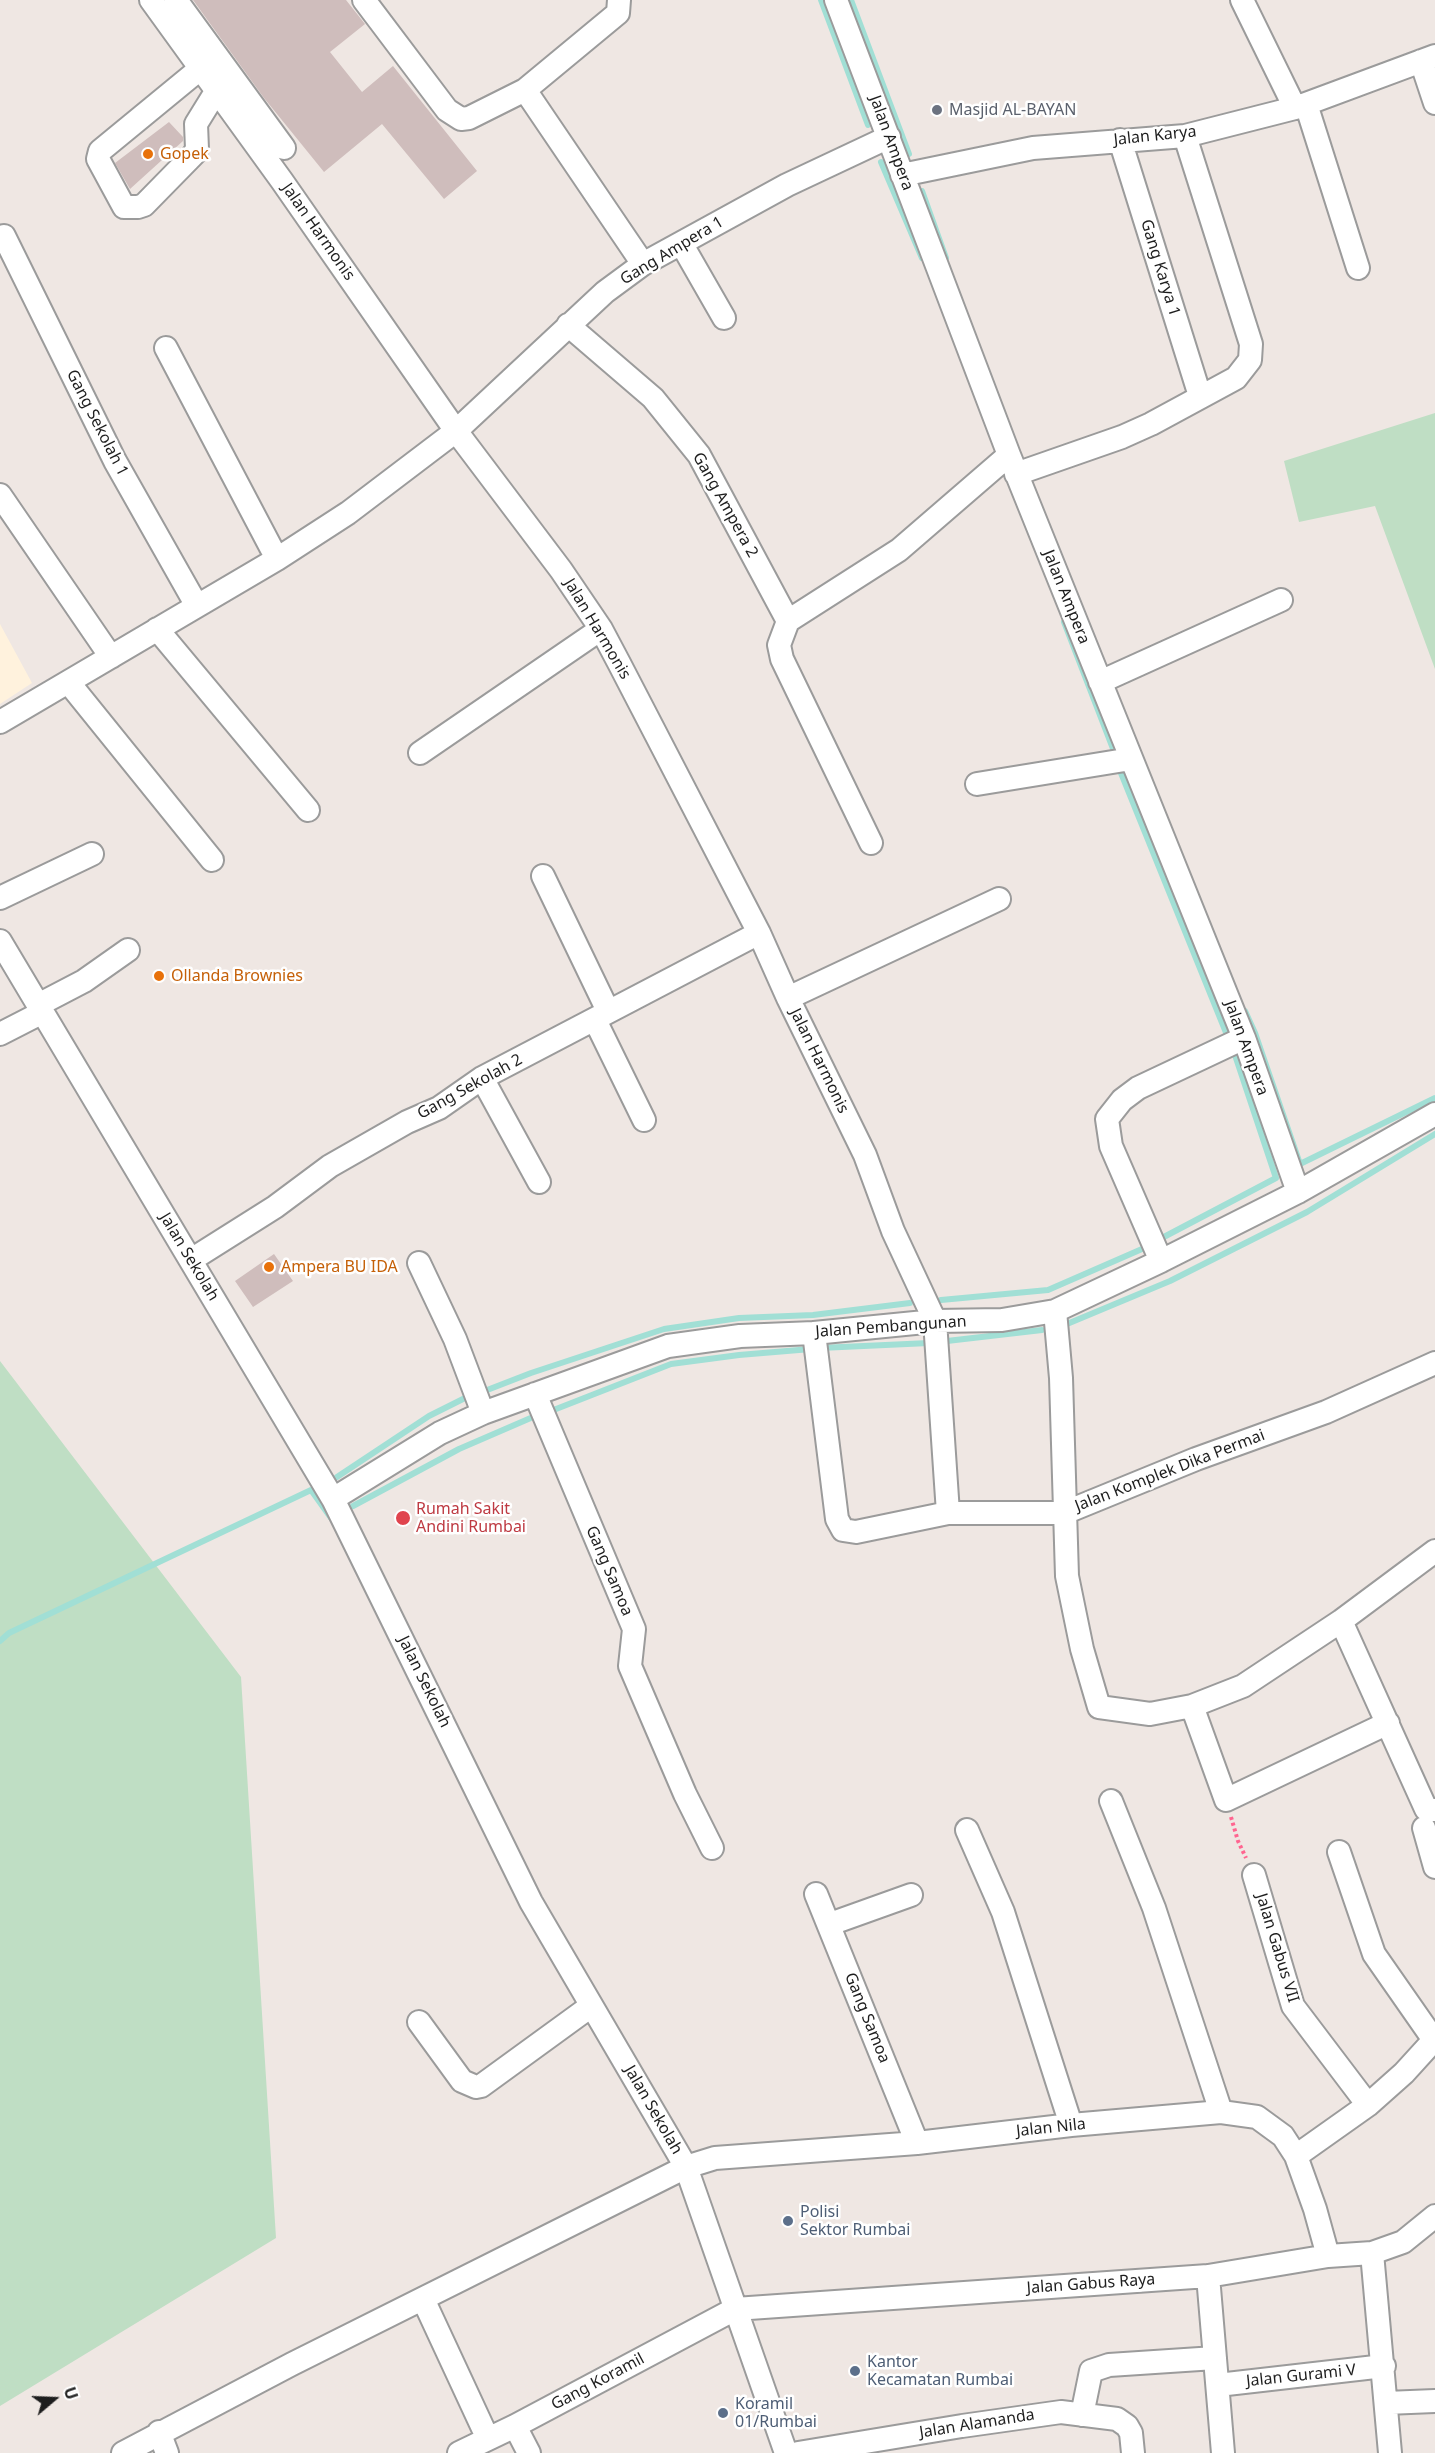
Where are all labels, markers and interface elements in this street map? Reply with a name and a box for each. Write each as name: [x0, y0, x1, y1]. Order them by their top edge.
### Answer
street label: Jalan Ampera: [865, 93, 917, 193]
place label: Masjid AL-BAYAN: [949, 100, 1076, 120]
marker: Masjid AL-BAYAN: [930, 103, 944, 117]
street label: Jalan Karya: [1113, 122, 1197, 150]
place label: Gopek: [160, 144, 209, 164]
marker: Gopek: [141, 147, 155, 161]
street label: Jalan Harmonis: [277, 180, 359, 284]
street label: Gang Ampera 1: [617, 213, 727, 289]
street label: Gang Karya 1: [1136, 217, 1184, 319]
street label: Gang Sekolah 1: [62, 367, 132, 479]
street label: Gang Ampera 2: [688, 449, 762, 561]
street label: Jalan Ampera: [1038, 547, 1094, 647]
street label: Jalan Harmonis: [559, 575, 635, 683]
place label: Ollanda Brownies: [171, 966, 303, 986]
marker: Ollanda Brownies: [152, 969, 166, 983]
street label: Jalan Ampera: [1220, 998, 1272, 1098]
street label: Jalan Harmonis: [785, 1005, 853, 1117]
street label: Gang Sekolah 2: [414, 1050, 526, 1124]
street label: Jalan Sekolah: [155, 1209, 223, 1305]
place label: Ampera BU IDA: [281, 1257, 398, 1277]
marker: Ampera BU IDA: [262, 1260, 276, 1274]
street label: Jalan Pembangunan: [815, 1312, 967, 1342]
street label: Jalan Komplek Dika Permai: [1072, 1426, 1268, 1516]
place label: Rumah Sakit Andini Rumbai: [416, 1499, 526, 1537]
marker: Rumah Sakit Andini Rumbai: [394, 1509, 412, 1527]
street label: Gang Samoa: [581, 1523, 637, 1619]
street label: Jalan Sekolah: [394, 1633, 454, 1731]
street label: Jalan Gabus VII: [1251, 1891, 1303, 2005]
street label: Gang Samoa: [840, 1970, 894, 2066]
street label: Jalan Sekolah: [620, 2062, 686, 2158]
street label: Jalan Nila: [1015, 2115, 1087, 2141]
place label: Polisi Sektor Rumbai: [800, 2202, 910, 2240]
marker: Polisi Sektor Rumbai: [781, 2214, 795, 2228]
street label: Jalan Gabus Raya: [1026, 2270, 1156, 2298]
street label: Gang Koramil: [548, 2349, 648, 2415]
place label: Kantor Kecamatan Rumbai: [867, 2352, 1013, 2390]
street label: Jalan Gurami V: [1245, 2361, 1357, 2391]
marker: Kantor Kecamatan Rumbai: [848, 2364, 862, 2378]
north arrow: [24, 2369, 84, 2429]
text: U: [59, 2384, 83, 2402]
place label: Koramil 01/Rumbai: [735, 2394, 817, 2432]
street label: Jalan Alamanda: [918, 2405, 1036, 2443]
marker: Koramil 01/Rumbai: [716, 2406, 730, 2420]

